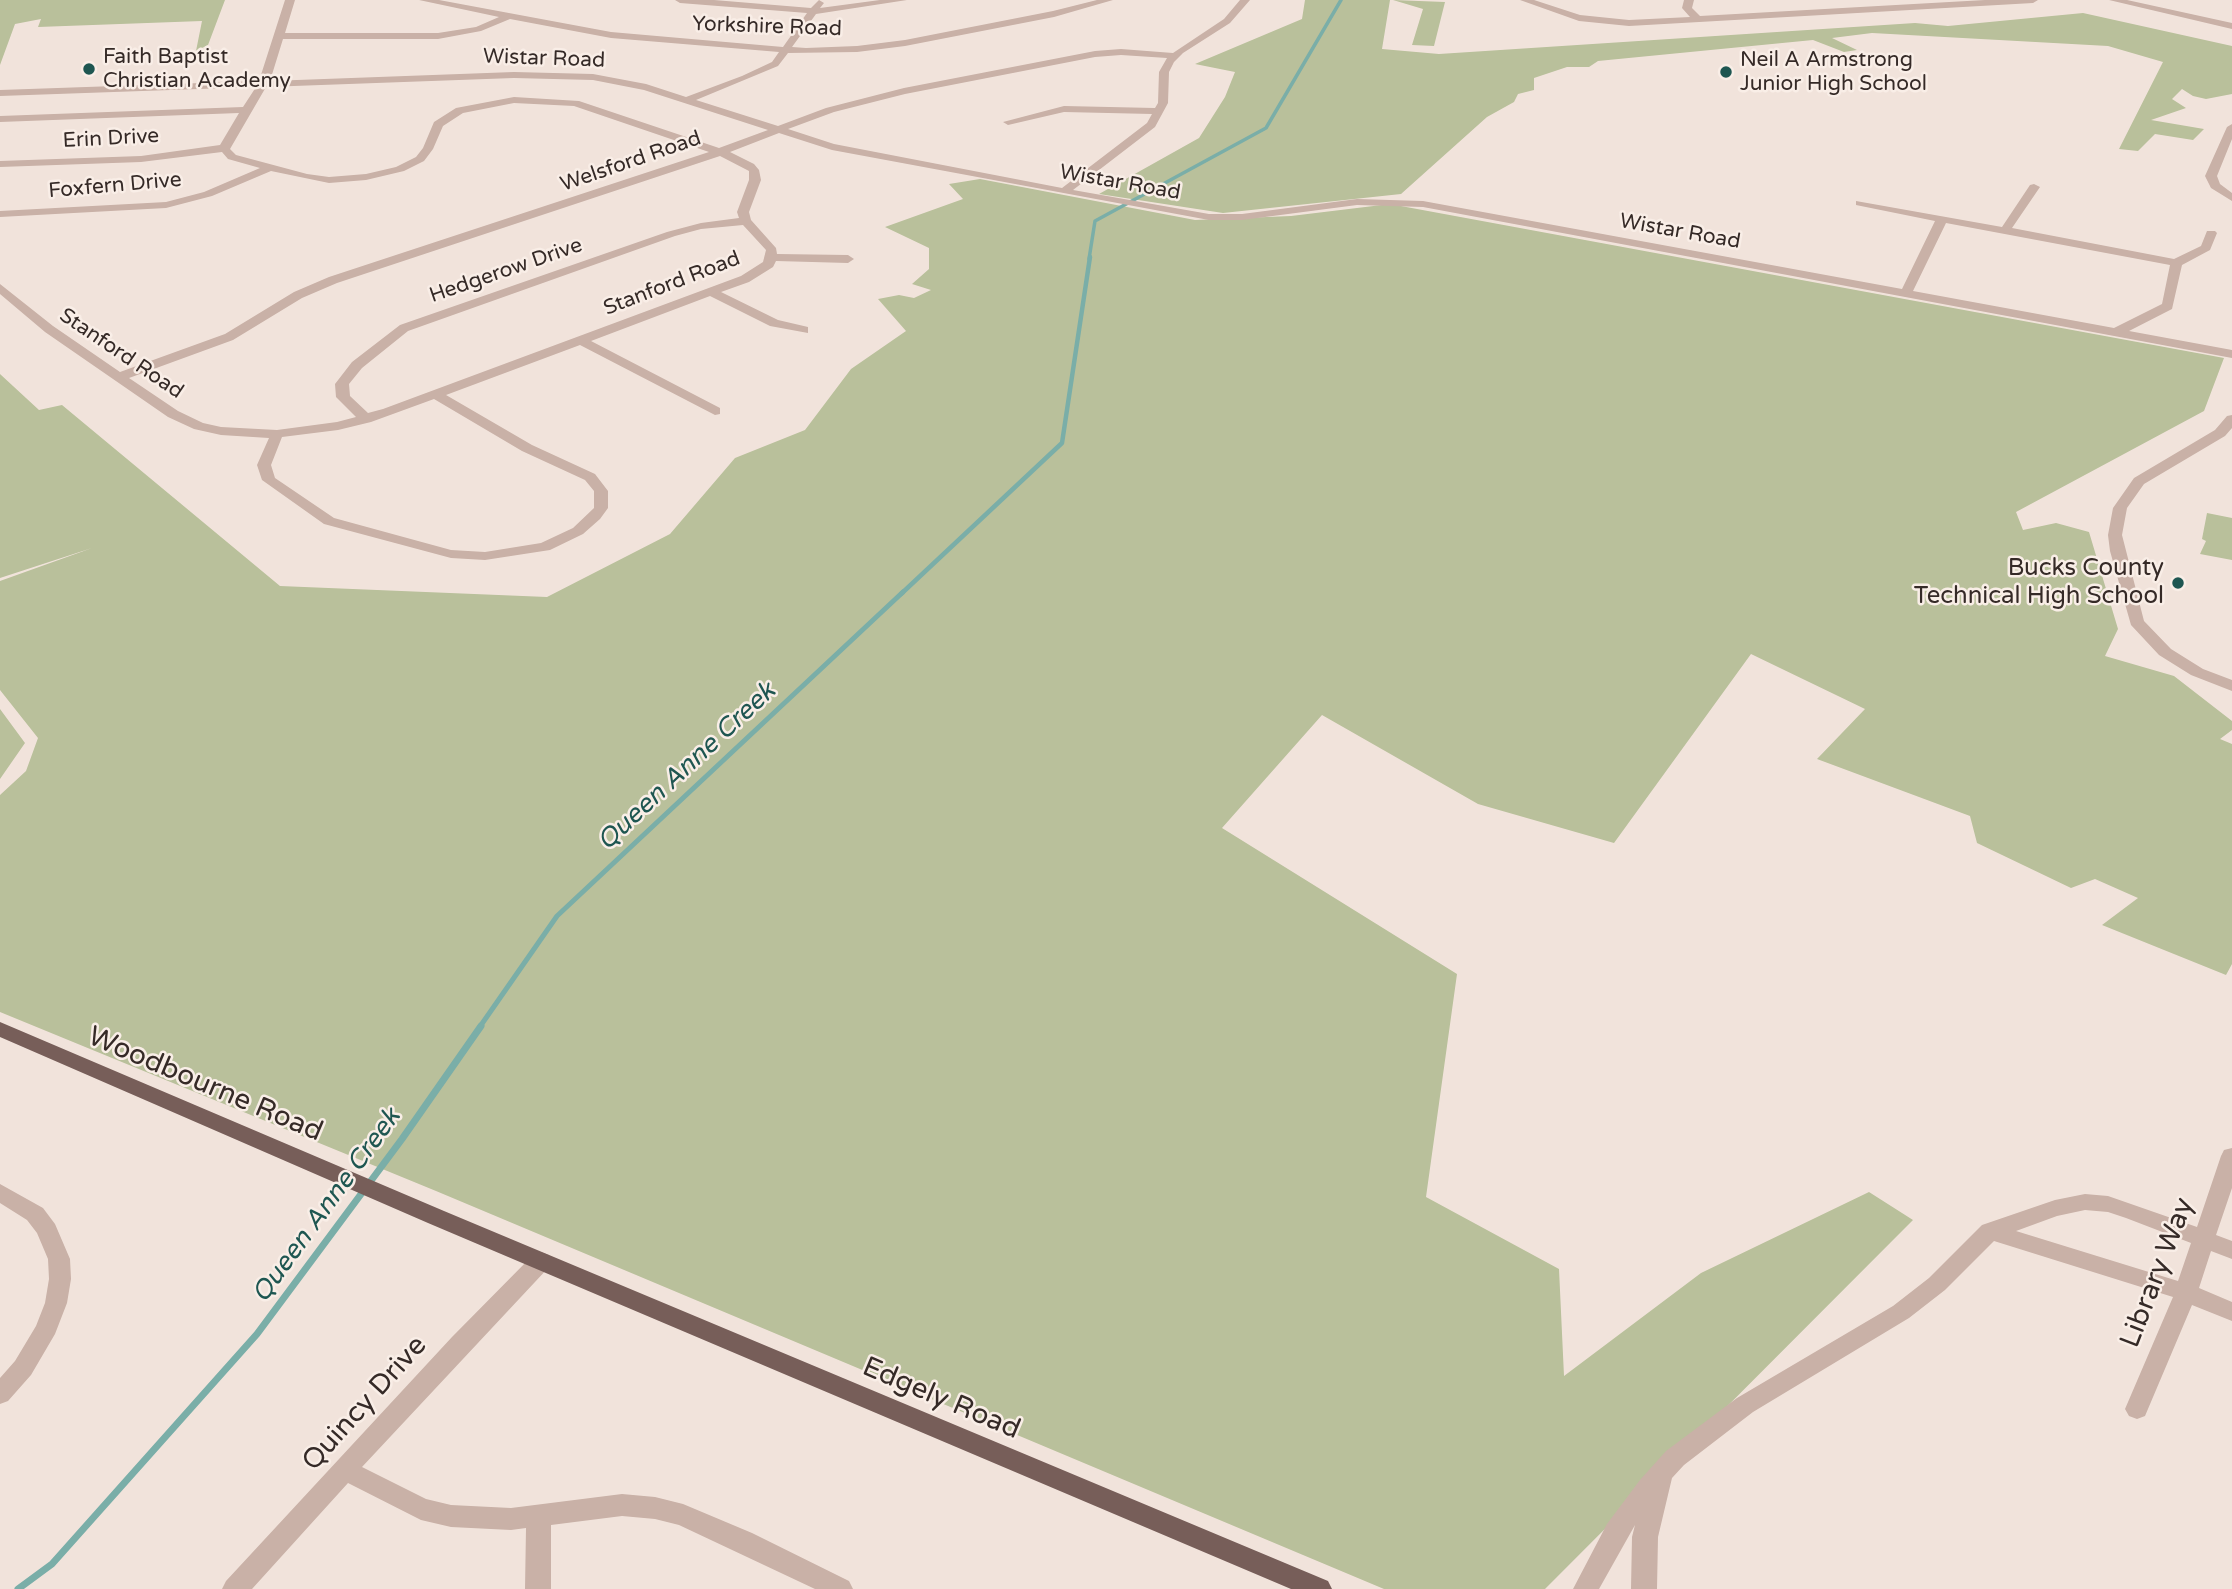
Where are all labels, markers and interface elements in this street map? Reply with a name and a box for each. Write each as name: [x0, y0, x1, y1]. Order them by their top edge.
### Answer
street label: Yorkshire Road: [692, 12, 842, 42]
place label: Faith Baptist Christian Academy: [103, 44, 291, 94]
street label: Wistar Road: [482, 44, 606, 74]
place label: Neil A Armstrong Junior High School: [1740, 47, 1927, 97]
marker: Faith Baptist Christian Academy: [81, 61, 97, 77]
marker: Neil A Armstrong Junior High School: [1718, 64, 1734, 80]
street label: Erin Drive: [62, 124, 160, 154]
street label: Welsford Road: [557, 126, 705, 198]
street label: Wistar Road: [1058, 160, 1182, 206]
street label: Foxfern Drive: [47, 168, 183, 204]
street label: Wistar Road: [1618, 209, 1742, 255]
street label: Hedgerow Drive: [426, 233, 586, 309]
street label: Stanford Road: [600, 246, 744, 322]
street label: Stanford Road: [54, 303, 188, 405]
place label: Bucks County Technical High School: [1914, 555, 2164, 611]
marker: Bucks County Technical High School: [2170, 575, 2186, 591]
water label: Queen Anne Creek: [591, 676, 783, 858]
street label: Woodbourne Road: [83, 1020, 327, 1150]
water label: Queen Anne Creek: [246, 1103, 408, 1309]
street label: Library Way: [2114, 1193, 2202, 1353]
street label: Quincy Drive: [296, 1330, 434, 1478]
street label: Edgely Road: [857, 1351, 1025, 1447]

